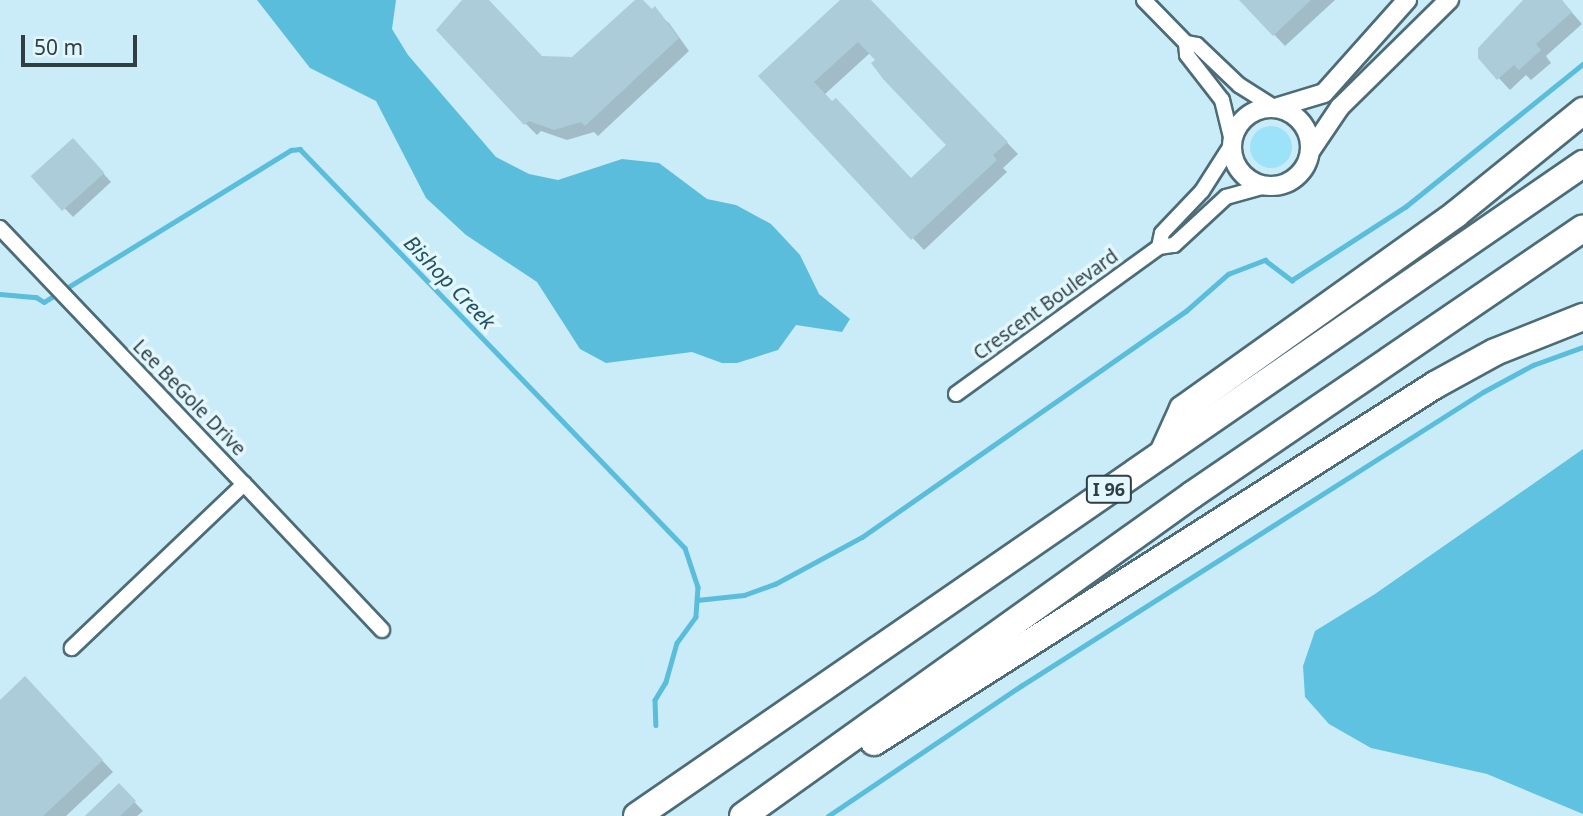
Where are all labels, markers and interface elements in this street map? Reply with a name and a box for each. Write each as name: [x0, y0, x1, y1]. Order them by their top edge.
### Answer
scale bar: [24, 21, 140, 65]
text: 50 m: [34, 33, 83, 61]
water label: Bishop Creek: [399, 230, 501, 334]
street label: Crescent Boulevard: [969, 245, 1123, 365]
street label: Lee BeGole Drive: [128, 335, 250, 461]
road number: I 96: [1084, 475, 1134, 504]

